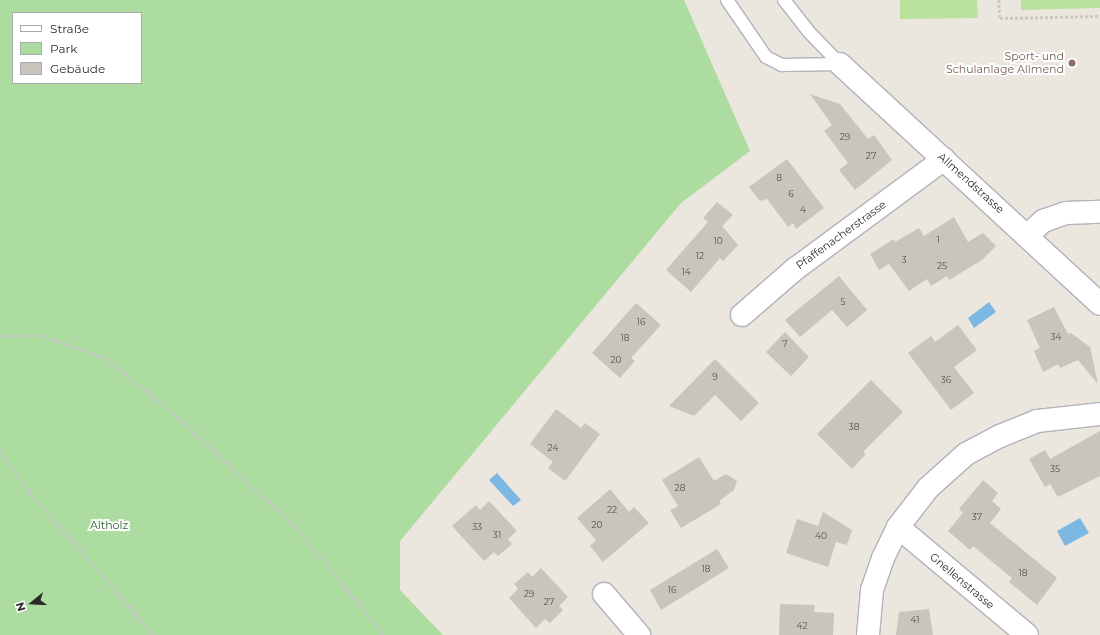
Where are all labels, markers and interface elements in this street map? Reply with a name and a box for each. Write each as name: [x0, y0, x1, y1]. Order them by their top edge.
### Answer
legend: [12, 12, 142, 84]
text: Straße: [50, 21, 89, 36]
text: Park: [50, 41, 77, 56]
place label: Sport- und Schulanlage Allmend: [946, 50, 1064, 76]
marker: Sport- und Schulanlage Allmend: [1067, 58, 1077, 68]
text: Gebäude: [50, 61, 105, 76]
house number: 29: [840, 132, 850, 142]
street label: Allmendstrasse: [935, 150, 1007, 216]
house number: 27: [866, 151, 876, 161]
house number: 8: [776, 173, 782, 183]
house number: 6: [788, 189, 794, 199]
street label: Pfaffenacherstrasse: [793, 198, 889, 272]
house number: 4: [800, 205, 806, 215]
house number: 1: [936, 235, 940, 245]
house number: 10: [713, 236, 723, 246]
house number: 12: [696, 251, 704, 261]
house number: 3: [901, 255, 907, 265]
house number: 25: [937, 261, 947, 271]
house number: 14: [681, 267, 691, 277]
house number: 5: [840, 297, 846, 307]
house number: 16: [637, 317, 645, 327]
house number: 34: [1050, 332, 1062, 342]
house number: 18: [621, 333, 629, 343]
house number: 7: [782, 339, 788, 349]
house number: 20: [610, 355, 622, 365]
house number: 9: [712, 372, 718, 382]
house number: 36: [941, 375, 951, 385]
house number: 38: [849, 422, 859, 432]
house number: 24: [548, 443, 558, 453]
house number: 35: [1050, 464, 1060, 474]
house number: 28: [675, 483, 685, 493]
house number: 22: [607, 505, 617, 515]
house number: 37: [972, 512, 982, 522]
park label: Altholz: [90, 518, 128, 532]
house number: 20: [591, 520, 603, 530]
house number: 33: [472, 522, 482, 532]
house number: 31: [493, 530, 501, 540]
house number: 40: [815, 531, 827, 541]
street label: Gnellenstrasse: [927, 550, 997, 612]
house number: 18: [702, 564, 710, 574]
house number: 18: [1019, 568, 1027, 578]
north arrow: [12, 583, 52, 623]
house number: 16: [668, 585, 676, 595]
house number: 29: [524, 589, 534, 599]
house number: 27: [544, 597, 554, 607]
text: N: [13, 600, 29, 613]
house number: 41: [911, 615, 919, 625]
house number: 42: [796, 621, 808, 631]

